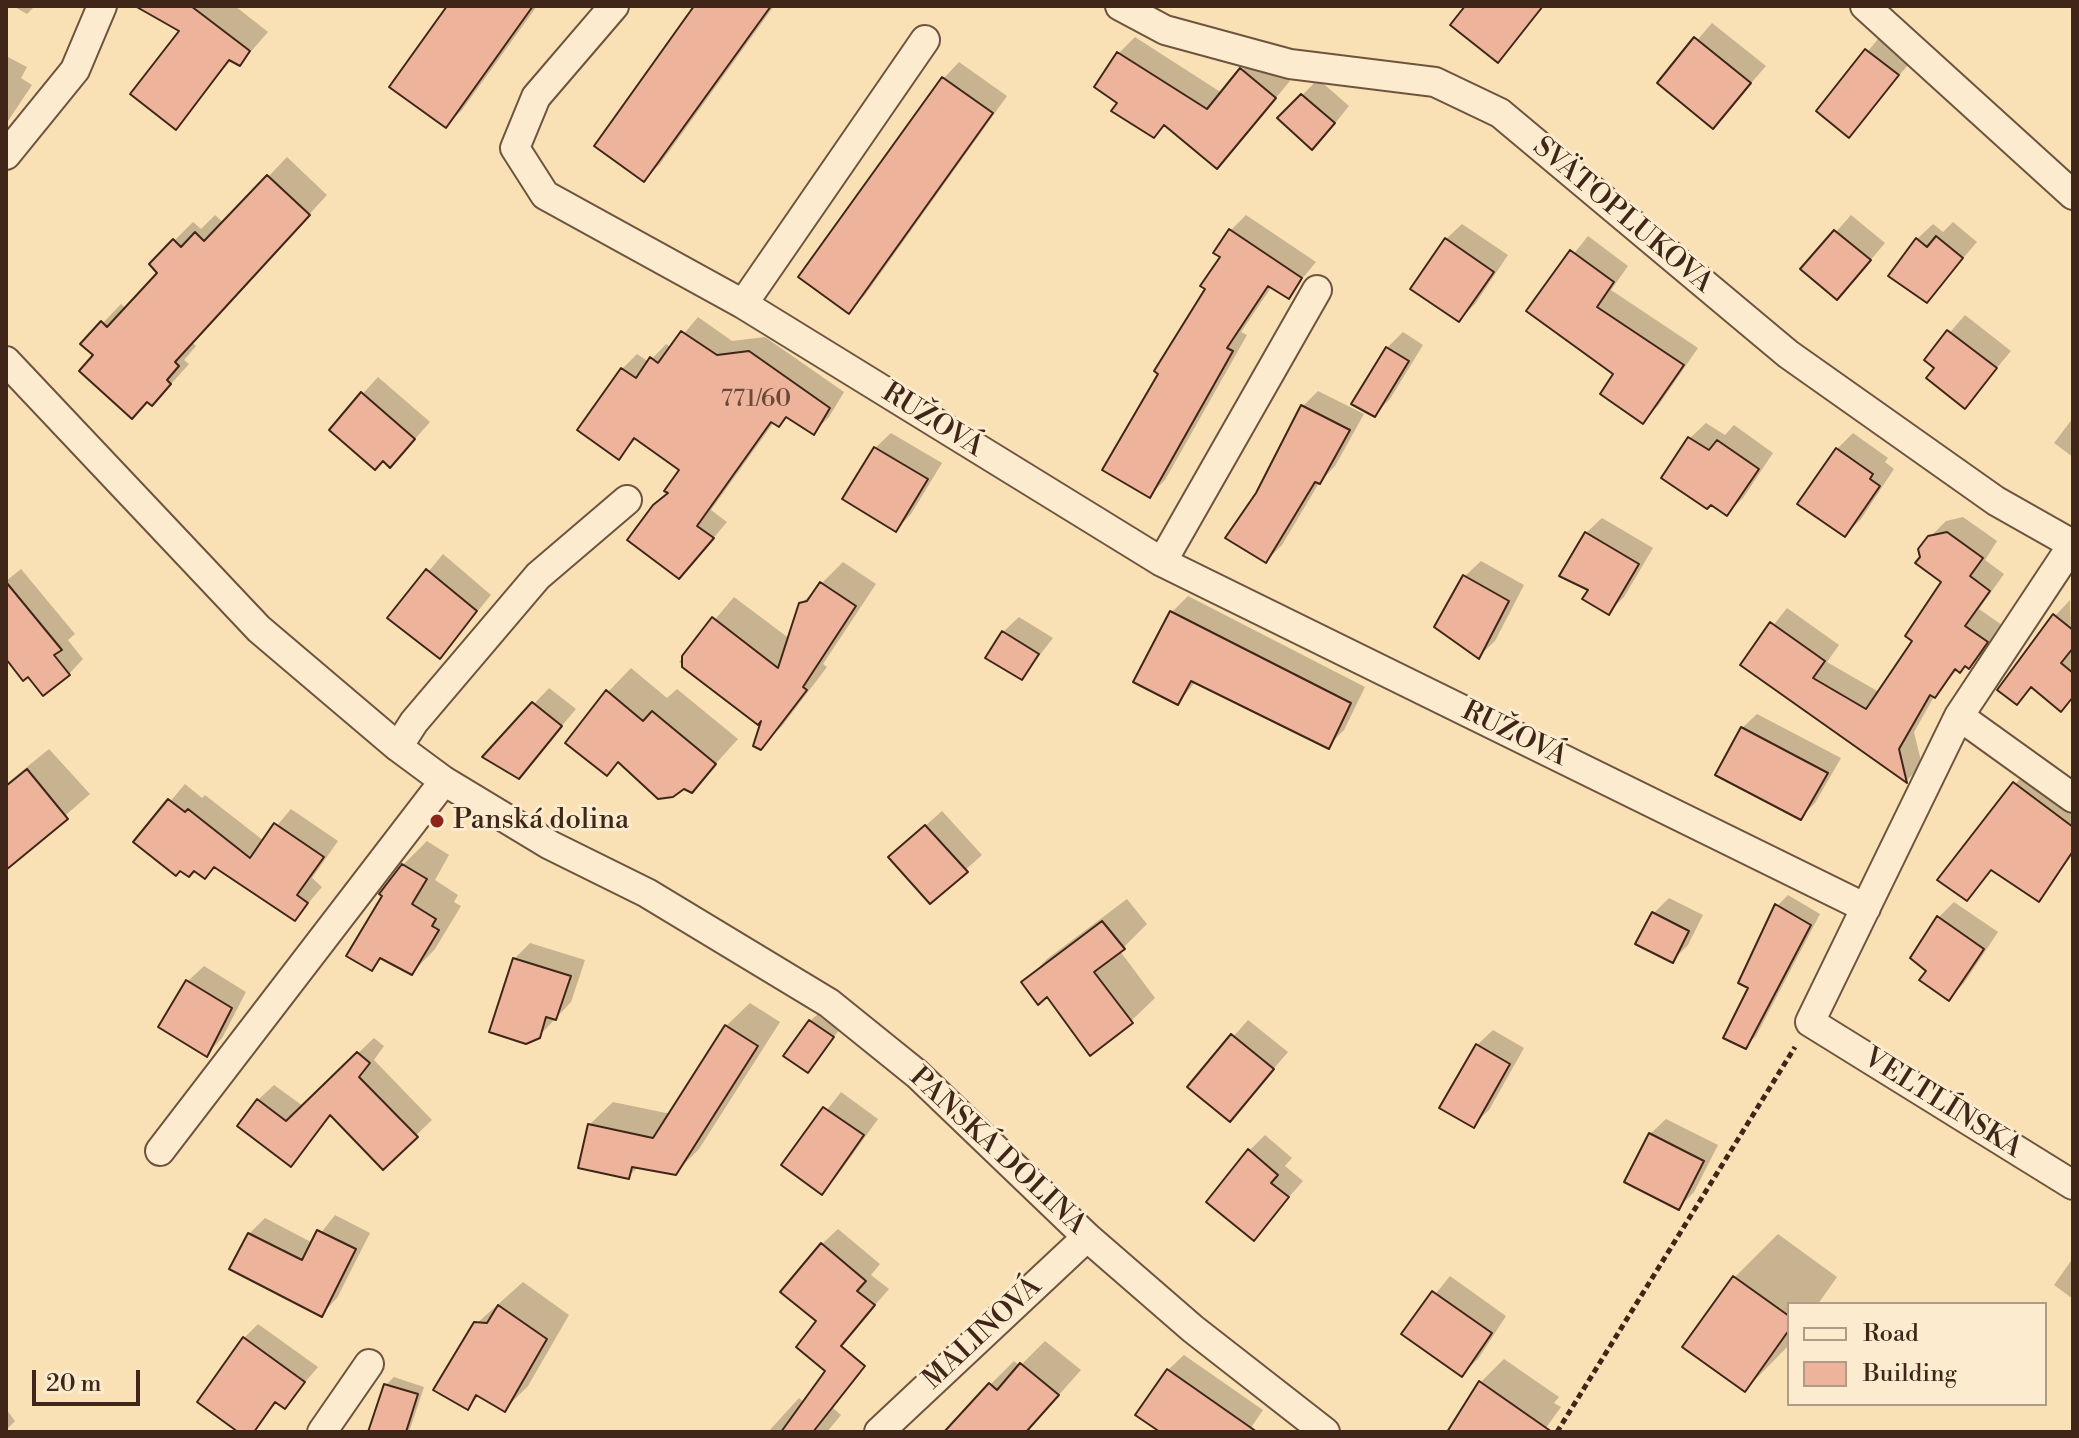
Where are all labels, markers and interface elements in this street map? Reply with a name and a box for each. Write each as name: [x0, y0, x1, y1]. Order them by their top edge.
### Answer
street label: SVÄTOPLUKOVA: [1525, 131, 1719, 301]
street label: RUŽOVÁ: [875, 377, 989, 465]
house number: 771/60: [721, 386, 791, 414]
street label: RUŽOVÁ: [1456, 695, 1572, 775]
place label: Panská dolina: [453, 804, 629, 838]
marker: Panská dolina: [428, 812, 446, 830]
street label: VELTLÍNSKA: [1856, 1042, 2028, 1166]
street label: PANSKÁ DOLINA: [902, 1061, 1092, 1243]
street label: MALINOVÁ: [917, 1271, 1049, 1397]
legend: [1787, 1302, 2047, 1406]
text: Road: [1863, 1319, 1919, 1349]
scale bar: [36, 1354, 144, 1404]
text: Building: [1863, 1359, 1957, 1389]
text: 20 m: [46, 1369, 102, 1399]

